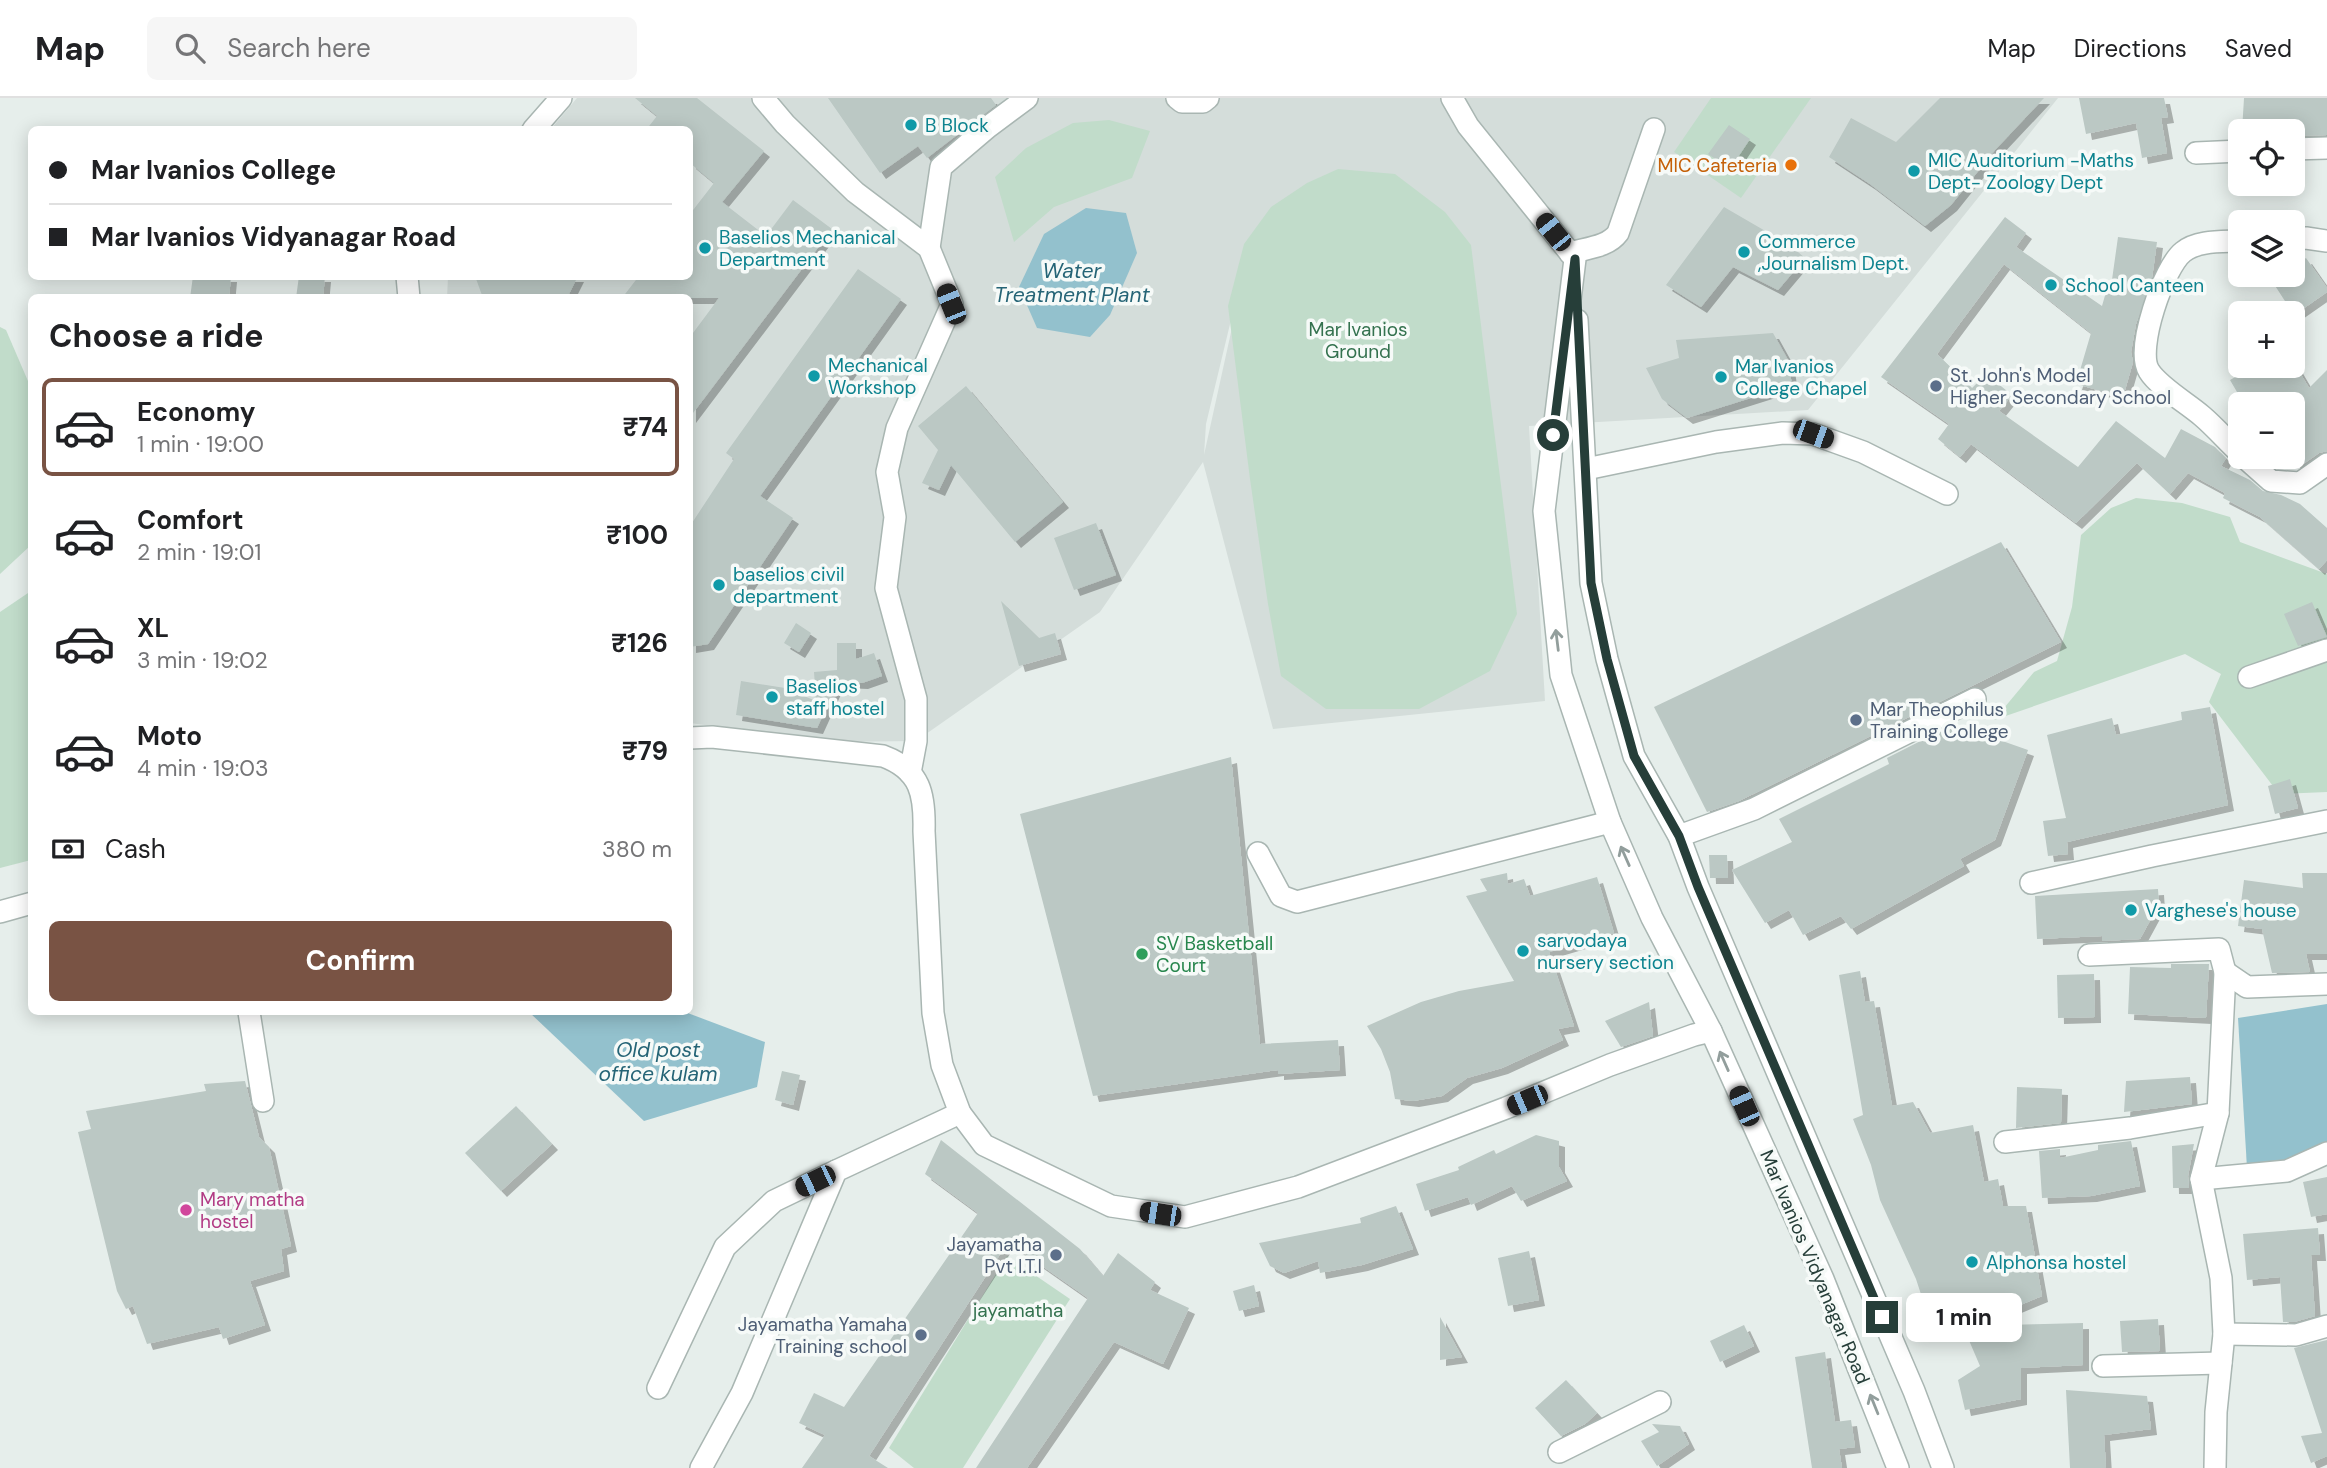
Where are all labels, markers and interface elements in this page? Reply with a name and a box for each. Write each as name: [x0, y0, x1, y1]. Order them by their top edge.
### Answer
search box: [147, 17, 637, 80]
text: Map: [35, 27, 105, 70]
icon: search: [171, 29, 209, 67]
text: Search here: [227, 31, 371, 65]
text: Map: [1988, 33, 2036, 64]
text: Directions: [2074, 33, 2187, 64]
text: Saved: [2225, 33, 2292, 64]
place label: B Block: [925, 113, 989, 138]
marker: B Block: [903, 117, 919, 133]
map controls: [2228, 119, 2305, 469]
button: locate: [2228, 119, 2305, 196]
place label: MIC Auditorium -Maths Dept- Zoology Dept: [1928, 148, 2134, 195]
text: Mar Ivanios College: [91, 153, 336, 187]
place label: MIC Cafeteria: [1657, 153, 1777, 178]
marker: MIC Cafeteria: [1783, 157, 1799, 173]
marker: MIC Auditorium -Maths Dept- Zoology Dept: [1906, 163, 1922, 179]
car: [1532, 209, 1575, 255]
button: layers: [2228, 210, 2305, 287]
text: Mar Ivanios Vidyanagar Road: [91, 220, 456, 254]
place label: Baselios Mechanical Department: [719, 225, 896, 272]
place label: Commerce ,Journalism Dept.: [1758, 229, 1908, 276]
marker: Baselios Mechanical Department: [697, 240, 713, 256]
marker: Commerce ,Journalism Dept.: [1736, 244, 1752, 260]
water label: Water Treatment Plant: [994, 257, 1151, 309]
place label: School Canteen: [2065, 273, 2204, 298]
marker: School Canteen: [2043, 277, 2059, 293]
car: [934, 281, 969, 327]
button: +: [2228, 301, 2305, 378]
text: Choose a ride: [49, 315, 264, 357]
park label: Mar Ivanios Ground: [1309, 317, 1408, 364]
place label: Mechanical Workshop: [828, 353, 928, 400]
place label: Mar Ivanios College Chapel: [1735, 354, 1867, 401]
place label: St. John's Model Higher Secondary School: [1950, 363, 2171, 410]
marker: Mechanical Workshop: [806, 368, 822, 384]
marker: Mar Ivanios College Chapel: [1713, 369, 1729, 385]
marker: St. John's Model Higher Secondary School: [1928, 378, 1944, 394]
button: −: [2228, 392, 2305, 469]
text: Economy: [137, 395, 255, 429]
icon: car: [53, 396, 116, 459]
text: ₹74: [623, 410, 668, 444]
car: [1790, 417, 1837, 451]
route start: [1537, 419, 1569, 451]
text: 1 min · 19:00: [137, 429, 264, 459]
text: Comfort: [137, 503, 243, 537]
icon: car: [53, 504, 116, 567]
text: ₹100: [606, 518, 668, 552]
text: 2 min · 19:01: [137, 537, 262, 567]
place label: baselios civil department: [733, 562, 844, 609]
marker: baselios civil department: [711, 577, 727, 593]
text: XL: [137, 611, 169, 645]
icon: car: [53, 612, 116, 675]
text: ₹126: [611, 626, 668, 660]
one-way arrow: [1550, 629, 1563, 652]
text: 3 min · 19:02: [137, 645, 268, 675]
place label: Baselios staff hostel: [786, 674, 884, 721]
marker: Baselios staff hostel: [764, 689, 780, 705]
place label: Mar Theophilus Training College: [1870, 697, 2009, 744]
marker: Mar Theophilus Training College: [1848, 712, 1864, 728]
text: Moto: [137, 719, 202, 753]
icon: car: [53, 720, 116, 783]
text: ₹79: [622, 734, 668, 768]
text: 4 min · 19:03: [137, 753, 269, 783]
icon: cash: [49, 830, 87, 868]
text: Cash: [105, 832, 166, 866]
text: 380 m: [602, 834, 672, 864]
one-way arrow: [1618, 846, 1631, 868]
place label: Varghese's house: [2145, 898, 2297, 923]
marker: Varghese's house: [2123, 902, 2139, 918]
button: Confirm: [49, 921, 672, 1001]
place label: sarvodaya nursery section: [1537, 928, 1674, 975]
place label: SV Basketball Court: [1156, 931, 1273, 978]
marker: sarvodaya nursery section: [1515, 943, 1531, 959]
marker: SV Basketball Court: [1134, 946, 1150, 962]
water label: Old post office kulam: [598, 1036, 718, 1088]
one-way arrow: [1717, 1051, 1730, 1072]
car: [1504, 1082, 1551, 1118]
car: [1726, 1083, 1763, 1129]
street label: Mar Ivanios Vidyanagar Road: [1754, 1146, 1876, 1388]
car: [792, 1162, 839, 1200]
place label: Mary matha hostel: [200, 1187, 305, 1234]
car: [1138, 1200, 1183, 1228]
marker: Mary matha hostel: [178, 1202, 194, 1218]
place label: Jayamatha Pvt I.T.I: [946, 1232, 1042, 1279]
marker: Jayamatha Pvt I.T.I: [1048, 1247, 1064, 1263]
place label: Alphonsa hostel: [1986, 1250, 2126, 1275]
marker: Alphonsa hostel: [1964, 1254, 1980, 1270]
callout: 1 min: [1906, 1292, 2022, 1342]
park label: jayamatha: [972, 1298, 1063, 1323]
route end: [1866, 1301, 1898, 1333]
text: 1 min: [1936, 1302, 1992, 1332]
place label: Jayamatha Yamaha Training school: [738, 1312, 907, 1359]
marker: Jayamatha Yamaha Training school: [913, 1327, 929, 1343]
one-way arrow: [1866, 1394, 1879, 1416]

